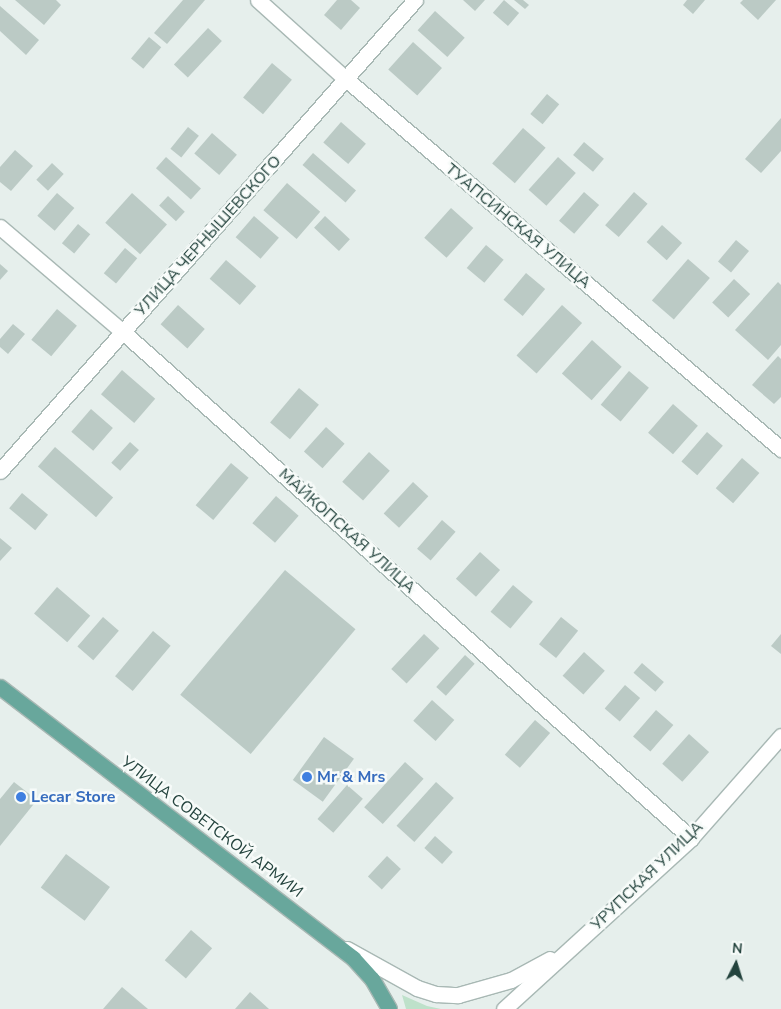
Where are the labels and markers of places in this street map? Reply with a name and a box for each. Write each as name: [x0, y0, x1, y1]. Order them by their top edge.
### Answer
place label: Mr & Mrs: [317, 767, 385, 787]
marker: Mr & Mrs: [301, 771, 313, 783]
place label: Lecar Store: [31, 787, 116, 807]
marker: Lecar Store: [15, 791, 27, 803]

